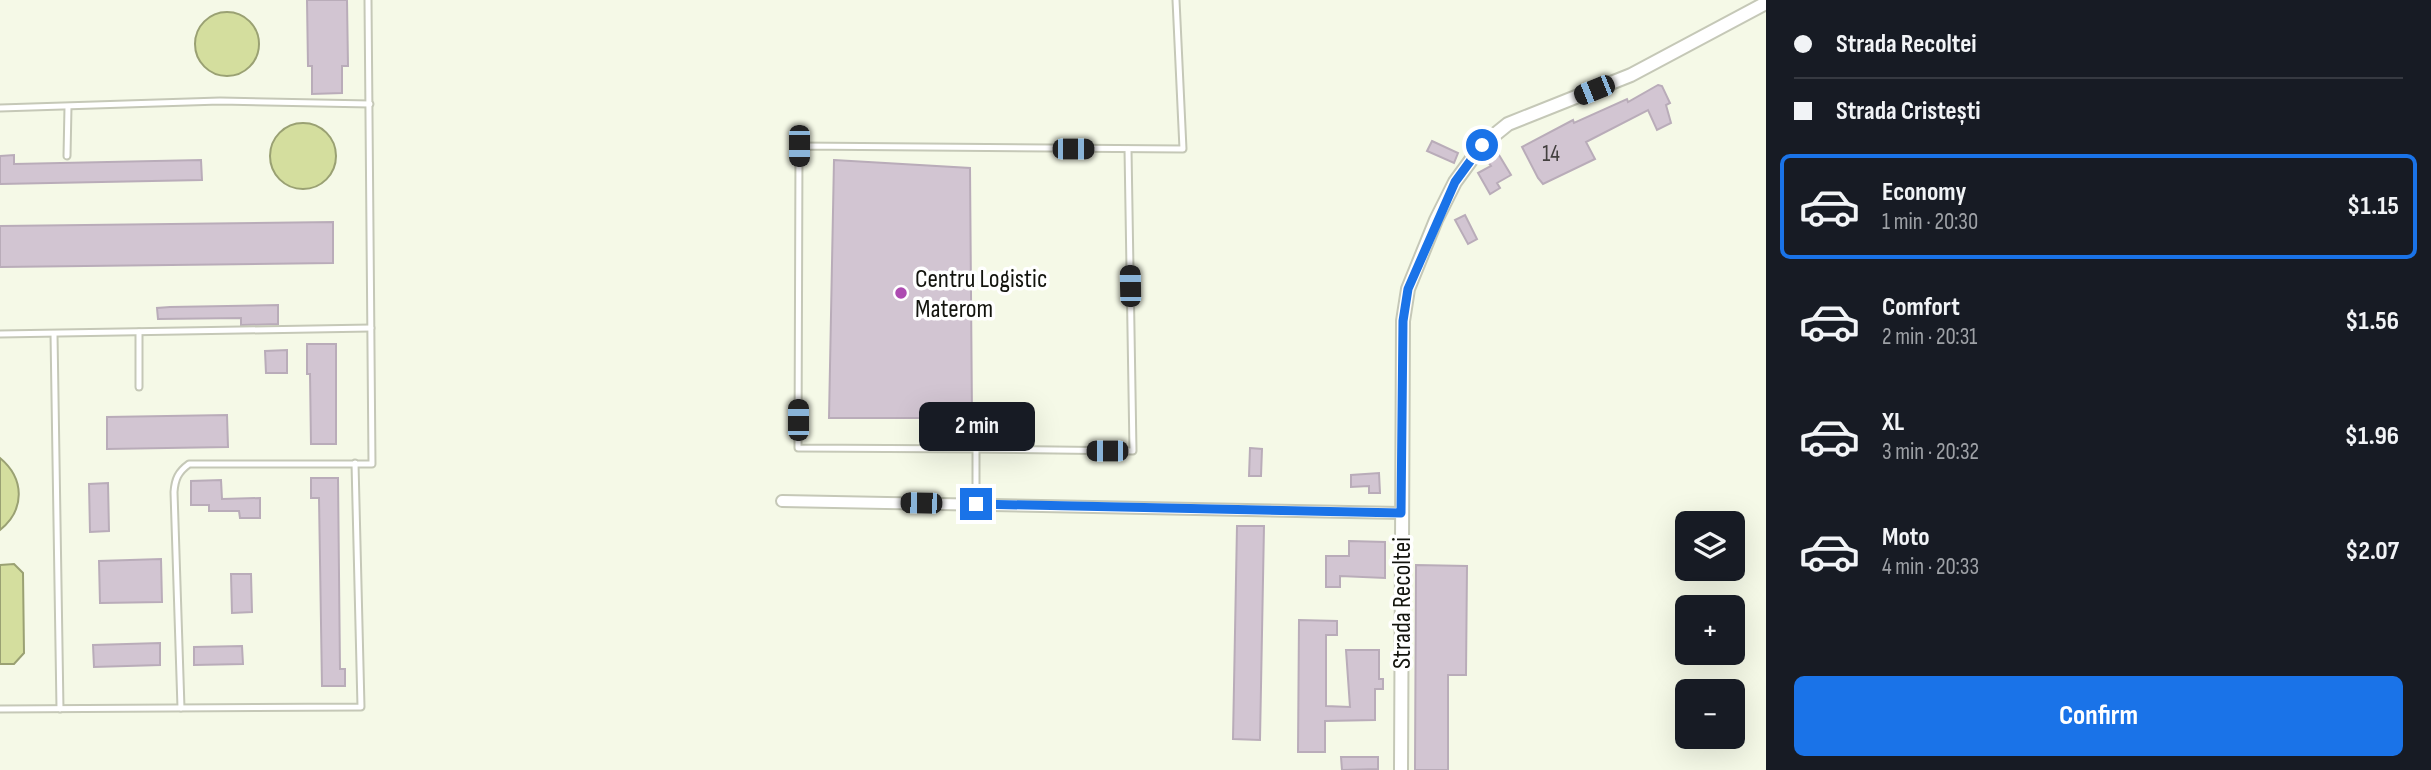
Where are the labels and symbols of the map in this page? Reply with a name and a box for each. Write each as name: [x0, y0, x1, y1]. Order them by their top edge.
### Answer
car: [1571, 72, 1618, 108]
car: [789, 125, 810, 167]
route start: [1466, 129, 1498, 161]
car: [1053, 139, 1095, 160]
house number: 14: [1542, 140, 1560, 168]
place label: Centru Logistic Materom: [915, 264, 1047, 325]
car: [1120, 265, 1141, 307]
marker: Centru Logistic Materom: [893, 285, 909, 301]
car: [788, 399, 809, 441]
callout: 2 min: [918, 402, 1034, 452]
car: [1087, 441, 1129, 462]
route end: [960, 488, 992, 520]
car: [900, 492, 943, 514]
street label: Strada Recoltei: [1387, 537, 1418, 669]

